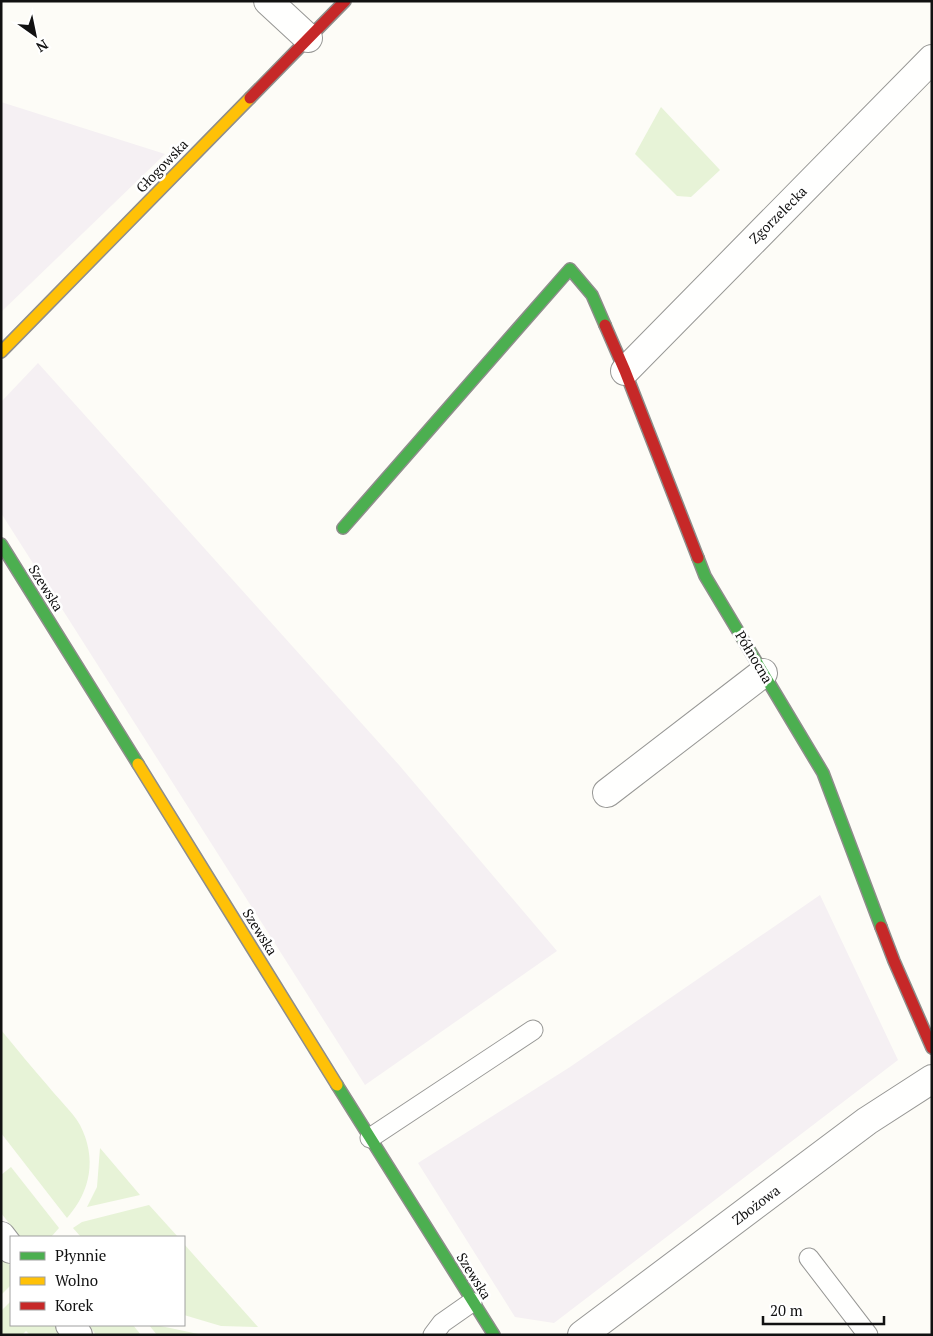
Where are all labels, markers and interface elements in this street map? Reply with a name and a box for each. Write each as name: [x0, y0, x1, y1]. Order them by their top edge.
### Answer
north arrow: [10, 10, 60, 60]
text: N: [32, 35, 52, 57]
street label: Głogowska: [131, 135, 192, 197]
street label: Zgorzelecka: [745, 182, 811, 248]
street label: Szewska: [25, 561, 68, 615]
street label: Północna: [731, 627, 778, 687]
street label: Szewska: [239, 905, 282, 959]
street label: Zbożowa: [728, 1180, 783, 1229]
legend: [10, 1236, 185, 1326]
text: Płynnie: [55, 1245, 106, 1265]
street label: Szewska: [453, 1249, 496, 1303]
text: Wolno: [55, 1270, 98, 1290]
scale bar: [763, 1294, 884, 1326]
text: Korek: [55, 1295, 94, 1315]
text: 20 m: [770, 1300, 803, 1320]

